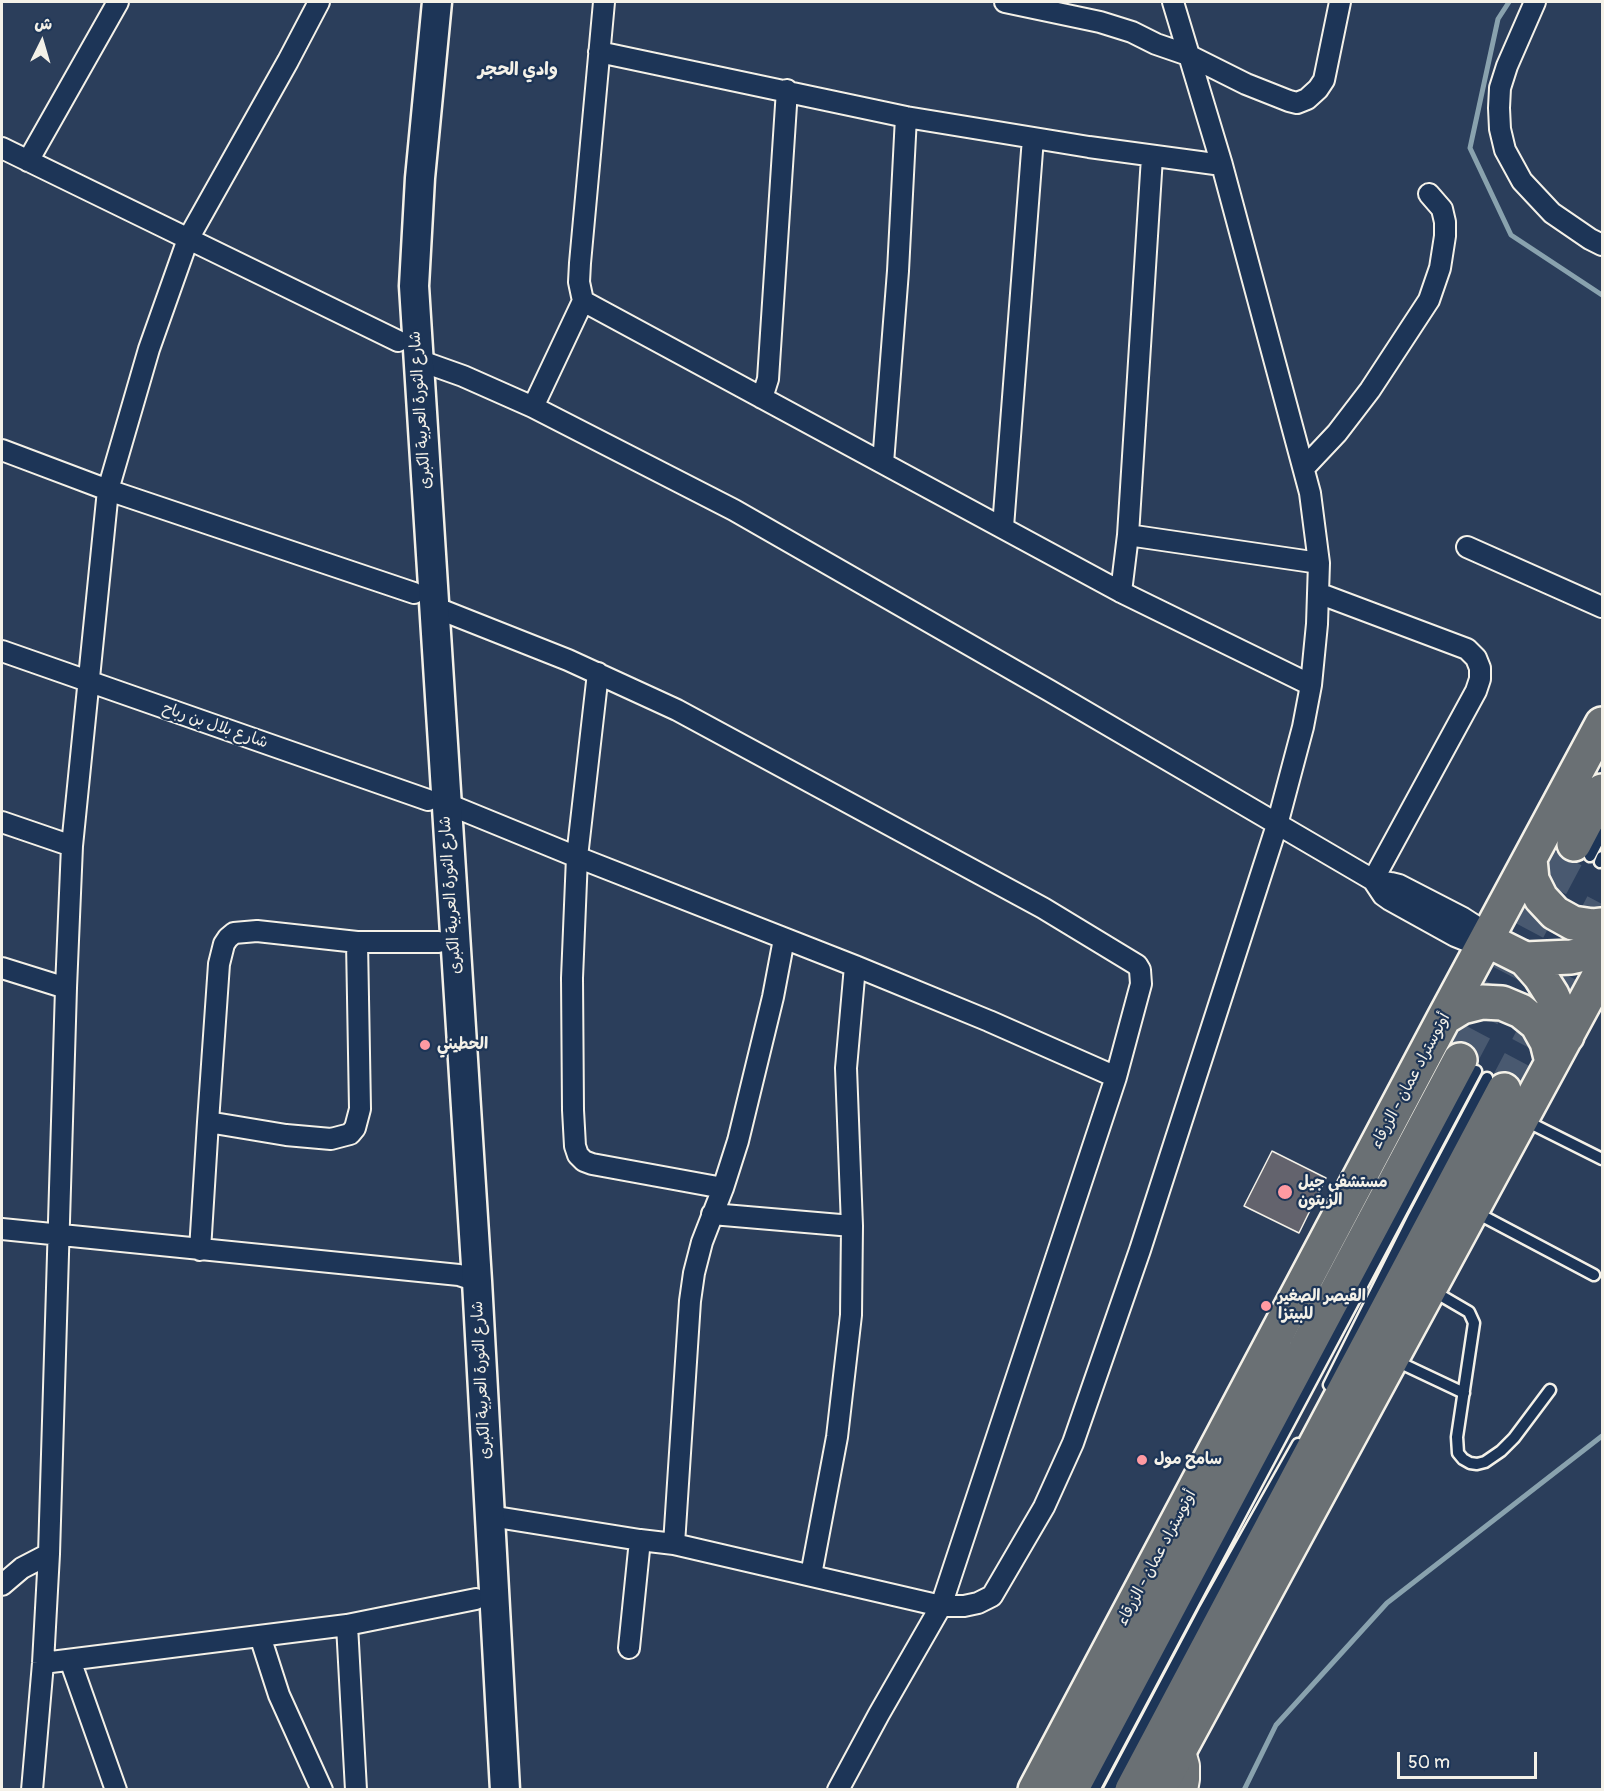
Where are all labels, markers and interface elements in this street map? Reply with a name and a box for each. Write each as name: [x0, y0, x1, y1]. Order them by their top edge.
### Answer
north arrow: [12, 12, 72, 72]
text: ش: [34, 13, 53, 35]
district label: وادي الحجر: [478, 59, 558, 81]
street label: شارع الثورة العربية الكبرى: [406, 330, 436, 490]
street label: شارع بلال بن رباح: [160, 699, 270, 753]
street label: شارع الثورة العربية الكبرى: [436, 815, 466, 975]
street label: أوتوستراد عمان - الزرقاء: [1367, 1010, 1455, 1152]
place label: الحطيني: [437, 1035, 488, 1055]
marker: الحطيني: [418, 1038, 432, 1052]
place label: مستشفى جيل الزيتون: [1298, 1173, 1388, 1211]
marker: مستشفى جيل الزيتون: [1276, 1183, 1294, 1201]
place label: القيصر الصغير للبيتزا: [1278, 1287, 1366, 1325]
marker: القيصر الصغير للبيتزا: [1259, 1299, 1273, 1313]
street label: شارع الثورة العربية الكبرى: [468, 1300, 496, 1460]
place label: سامح مول: [1154, 1450, 1222, 1470]
marker: سامح مول: [1135, 1453, 1149, 1467]
street label: أوتوستراد عمان - الزرقاء: [1113, 1487, 1201, 1629]
scale bar: [1400, 1740, 1540, 1778]
text: 50 m: [1408, 1751, 1450, 1774]

